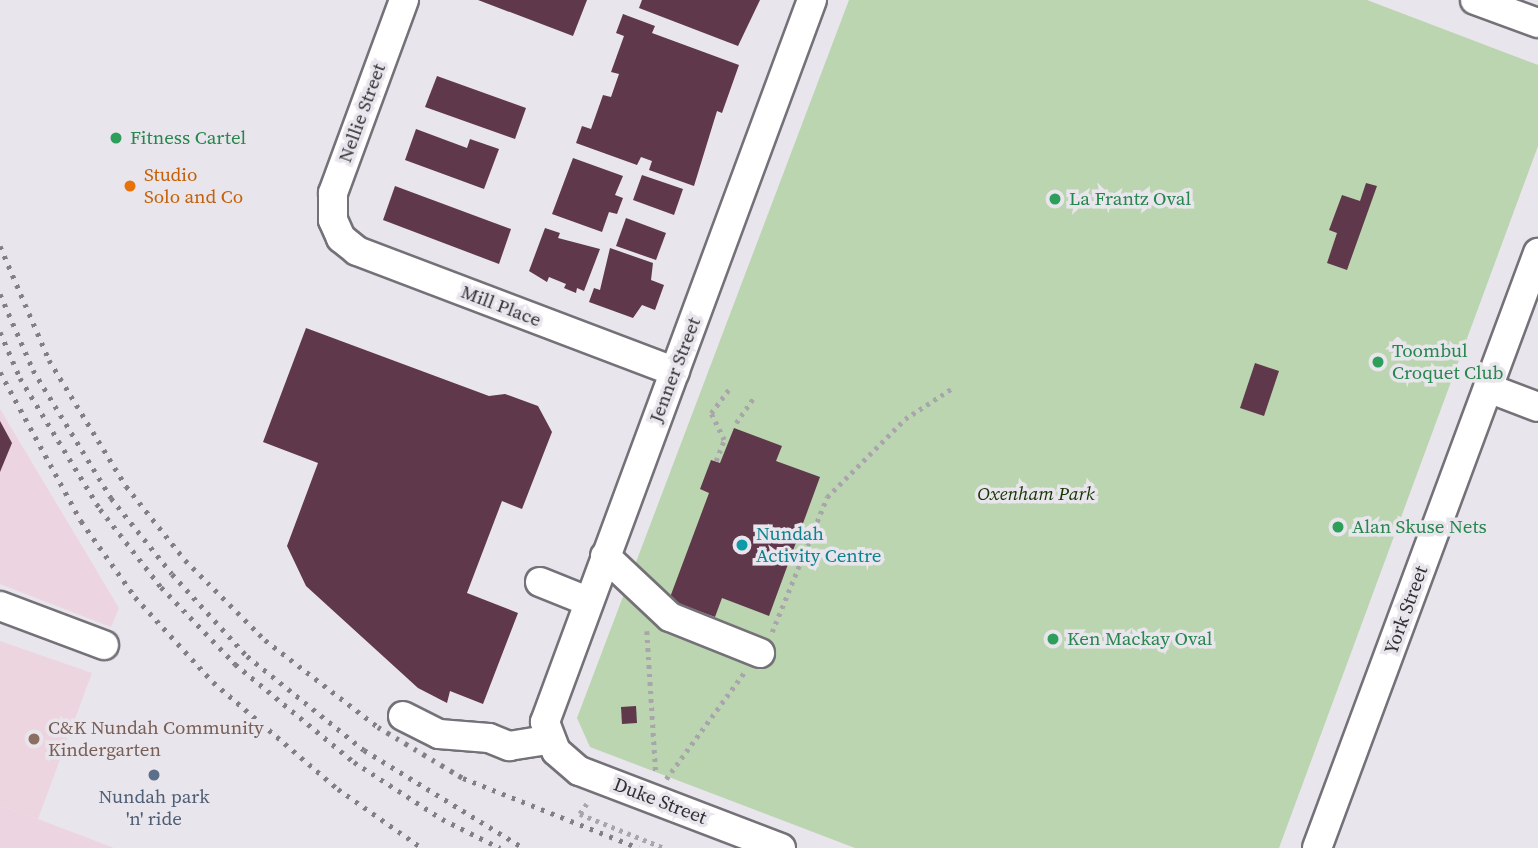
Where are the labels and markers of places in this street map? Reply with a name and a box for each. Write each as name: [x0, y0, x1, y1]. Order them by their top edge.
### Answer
place label: Fitness Cartel: [130, 127, 246, 149]
marker: Fitness Cartel: [108, 130, 124, 146]
place label: Studio Solo and Co: [144, 164, 243, 208]
marker: Studio Solo and Co: [122, 178, 138, 194]
place label: La Frantz Oval: [1069, 188, 1191, 210]
marker: La Frantz Oval: [1047, 191, 1063, 207]
place label: Toombul Croquet Club: [1392, 340, 1504, 384]
marker: Toombul Croquet Club: [1370, 354, 1386, 370]
place label: Alan Skuse Nets: [1352, 516, 1487, 538]
marker: Alan Skuse Nets: [1330, 519, 1346, 535]
place label: Nundah Activity Centre: [756, 523, 881, 567]
marker: Nundah Activity Centre: [734, 537, 750, 553]
place label: Ken Mackay Oval: [1067, 628, 1213, 650]
marker: Ken Mackay Oval: [1045, 631, 1061, 647]
place label: C&K Nundah Community Kindergarten: [48, 717, 264, 761]
marker: C&K Nundah Community Kindergarten: [26, 731, 42, 747]
marker: Nundah park 'n' ride: [146, 767, 162, 783]
place label: Nundah park 'n' ride: [98, 786, 210, 830]

